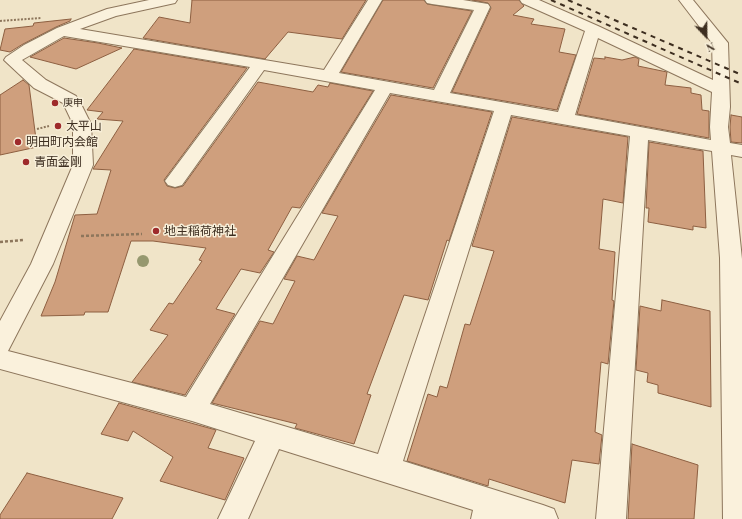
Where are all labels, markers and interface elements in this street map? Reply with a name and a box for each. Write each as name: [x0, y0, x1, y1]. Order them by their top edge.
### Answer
north arrow: [686, 16, 726, 56]
text: N: [704, 39, 717, 56]
place label: 庚申: [63, 97, 83, 109]
marker: 庚申: [50, 98, 60, 108]
place label: 太平山: [66, 119, 102, 133]
marker: 太平山: [53, 121, 63, 131]
place label: 明田町内会館: [26, 135, 98, 149]
marker: 明田町内会館: [13, 137, 23, 147]
place label: 青面金剛: [34, 155, 82, 169]
marker: 青面金剛: [21, 157, 31, 167]
place label: 地主稲荷神社: [164, 224, 236, 238]
marker: 地主稲荷神社: [151, 226, 161, 236]

